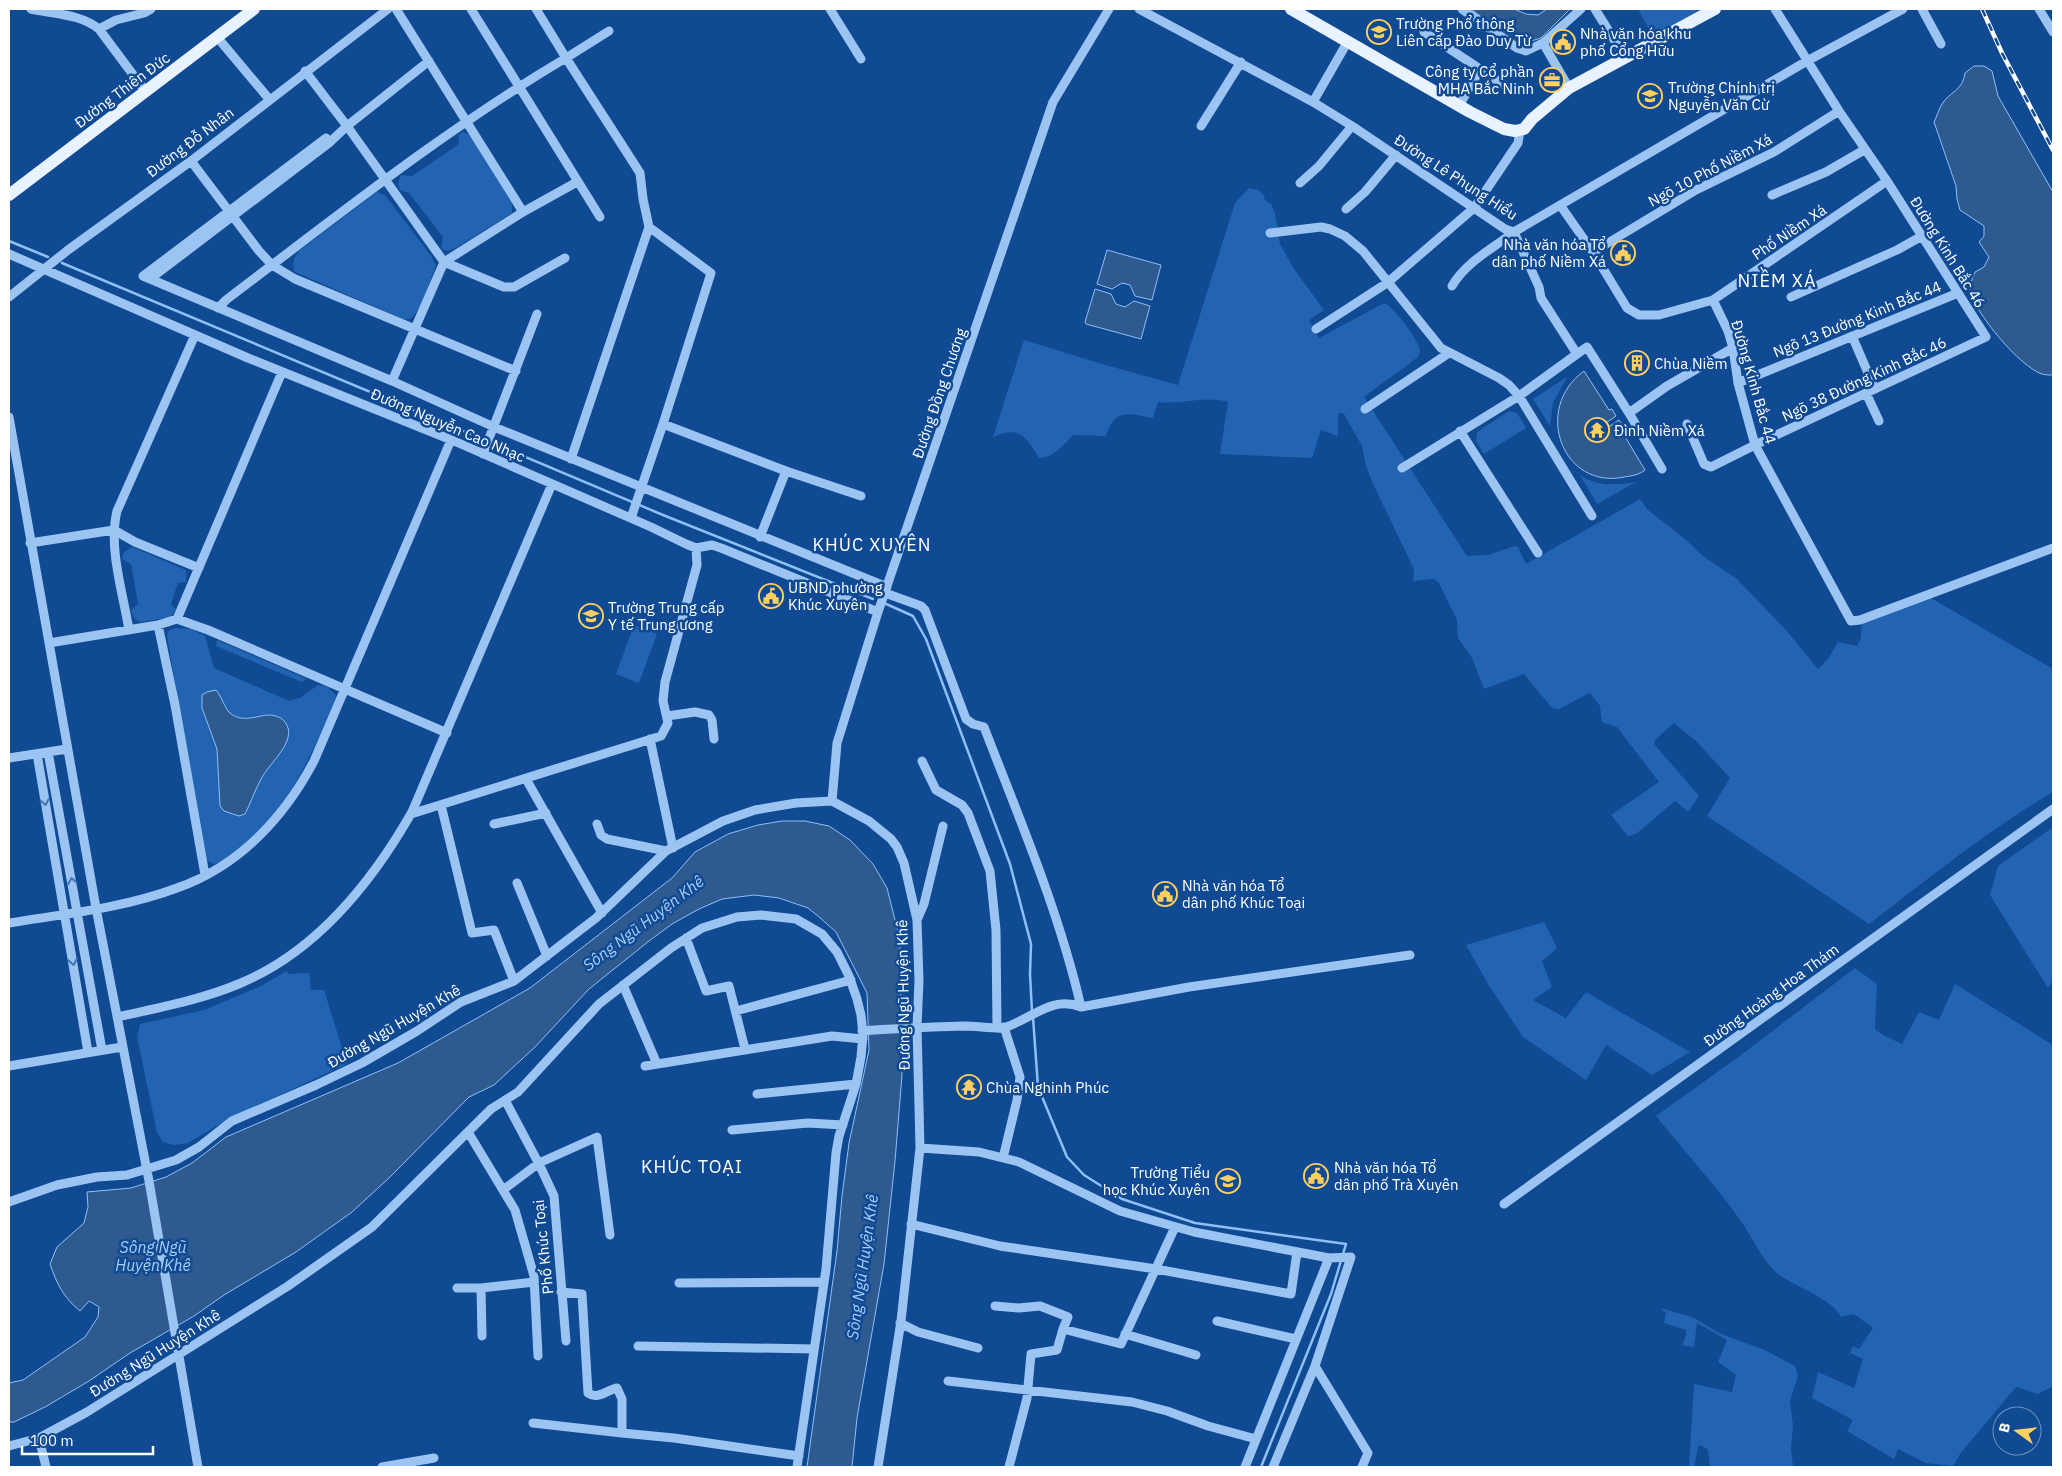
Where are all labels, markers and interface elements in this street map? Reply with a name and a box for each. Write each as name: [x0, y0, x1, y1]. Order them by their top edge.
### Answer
place label: Trường Phổ thông Liên cấp Đào Duy Từ: [1396, 14, 1532, 50]
school or university icon: Trường Phổ thông Liên cấp Đào Duy Từ: [1366, 19, 1392, 45]
place label: Nhà văn hóa khu phố Cổng Hữu: [1580, 24, 1691, 60]
public building icon: Nhà văn hóa khu phố Cổng Hữu: [1550, 29, 1576, 55]
street label: Đường Thiên Đức: [71, 48, 174, 132]
place label: Công ty Cổ phần MHA Bắc Ninh: [1425, 62, 1534, 98]
office icon: Công ty Cổ phần MHA Bắc Ninh: [1539, 67, 1565, 93]
place label: Trường Chính trị Nguyễn Văn Cừ: [1668, 78, 1775, 114]
school or university icon: Trường Chính trị Nguyễn Văn Cừ: [1637, 83, 1663, 109]
street label: Đường Đỗ Nhân: [142, 103, 238, 181]
street label: Ngõ 10 Phố Niềm Xá: [1645, 129, 1775, 211]
street label: Đường Lê Phụng Hiểu: [1391, 130, 1521, 224]
street label: Đường Kinh Bắc 46: [1906, 193, 1990, 311]
street label: Phố Niềm Xá: [1748, 200, 1830, 264]
place label: Nhà văn hóa Tổ dân phố Niềm Xá: [1492, 235, 1606, 271]
public building icon: Nhà văn hóa Tổ dân phố Niềm Xá: [1610, 240, 1636, 266]
district label: NIỀM XÁ: [1738, 266, 1816, 292]
street label: Ngõ 13 Đường Kinh Bắc 44: [1770, 277, 1944, 361]
street label: Đường Kinh Bắc 44: [1727, 318, 1781, 446]
street label: Đường Đồng Chương: [908, 325, 970, 461]
street label: Ngõ 38 Đường Kinh Bắc 46: [1779, 332, 1949, 426]
building icon: Chùa Niềm: [1624, 350, 1650, 376]
place label: Chùa Niềm: [1654, 354, 1728, 373]
street label: Đường Nguyễn Cao Nhạc: [368, 384, 528, 466]
temple icon: Đình Niềm Xá: [1584, 417, 1610, 443]
place label: Đình Niềm Xá: [1614, 421, 1705, 440]
district label: KHÚC XUYÊN: [813, 533, 931, 556]
place label: UBND phường Khúc Xuyên: [788, 578, 883, 614]
public building icon: UBND phường Khúc Xuyên: [758, 583, 784, 609]
place label: Trường Trung cấp Y tế Trung ương: [608, 598, 724, 634]
school or university icon: Trường Trung cấp Y tế Trung ương: [578, 603, 604, 629]
one-way arrow: [39, 797, 49, 806]
water label: Sông Ngũ Huyện Khê: [579, 871, 707, 975]
place label: Nhà văn hóa Tổ dân phố Khúc Toại: [1182, 876, 1305, 912]
one-way arrow: [67, 877, 77, 886]
public building icon: Nhà văn hóa Tổ dân phố Khúc Toại: [1152, 881, 1178, 907]
street label: Đường Ngũ Huyện Khê: [892, 920, 914, 1070]
street label: Đường Hoàng Hoa Thám: [1700, 939, 1842, 1051]
one-way arrow: [67, 958, 77, 966]
street label: Đường Ngũ Huyện Khê: [324, 980, 464, 1072]
temple icon: Chùa Nghinh Phúc: [956, 1074, 982, 1100]
place label: Chùa Nghinh Phúc: [986, 1078, 1109, 1097]
district label: KHÚC TOẠI: [641, 1155, 743, 1178]
place label: Nhà văn hóa Tổ dân phố Trà Xuyên: [1334, 1158, 1459, 1194]
place label: Trường Tiểu học Khúc Xuyên: [1103, 1163, 1210, 1199]
public building icon: Nhà văn hóa Tổ dân phố Trà Xuyên: [1303, 1163, 1329, 1189]
school or university icon: Trường Tiểu học Khúc Xuyên: [1215, 1168, 1241, 1194]
water label: Sông Ngũ Huyện Khê: [842, 1193, 882, 1341]
street label: Phố Khúc Toại: [529, 1199, 557, 1295]
water label: Sông Ngũ Huyện Khê: [115, 1237, 191, 1275]
street label: Đường Ngũ Huyện Khê: [86, 1305, 224, 1401]
north arrow: [1992, 1406, 2042, 1456]
text: B: [1995, 1421, 2014, 1434]
scale bar: [22, 1424, 154, 1456]
text: 100 m: [30, 1431, 74, 1450]

